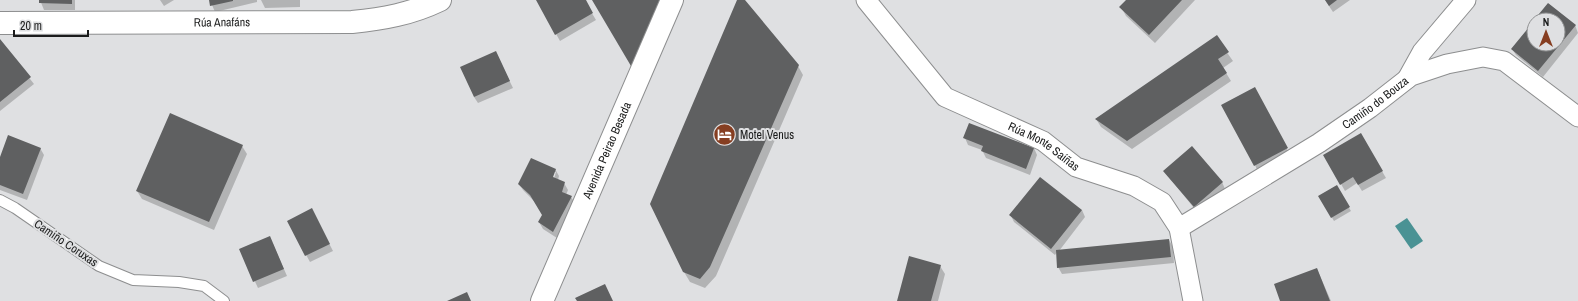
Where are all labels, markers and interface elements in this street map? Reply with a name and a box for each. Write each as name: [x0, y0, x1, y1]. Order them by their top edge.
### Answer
scale bar: [14, 12, 88, 38]
north arrow: [1526, 12, 1566, 52]
street label: Rúa Anafáns: [194, 14, 250, 30]
text: N: [1543, 15, 1549, 29]
text: 20 m: [20, 18, 42, 34]
street label: Camiño do Bouza: [1339, 73, 1412, 133]
street label: Avenida Peirao Besada: [579, 99, 635, 202]
street label: Rúa Monte Saíñas: [1006, 118, 1083, 175]
hotel icon: Motel Venus: [711, 122, 737, 148]
place label: Motel Venus: [740, 127, 794, 143]
street label: Camiño Coruxas: [31, 216, 101, 270]

